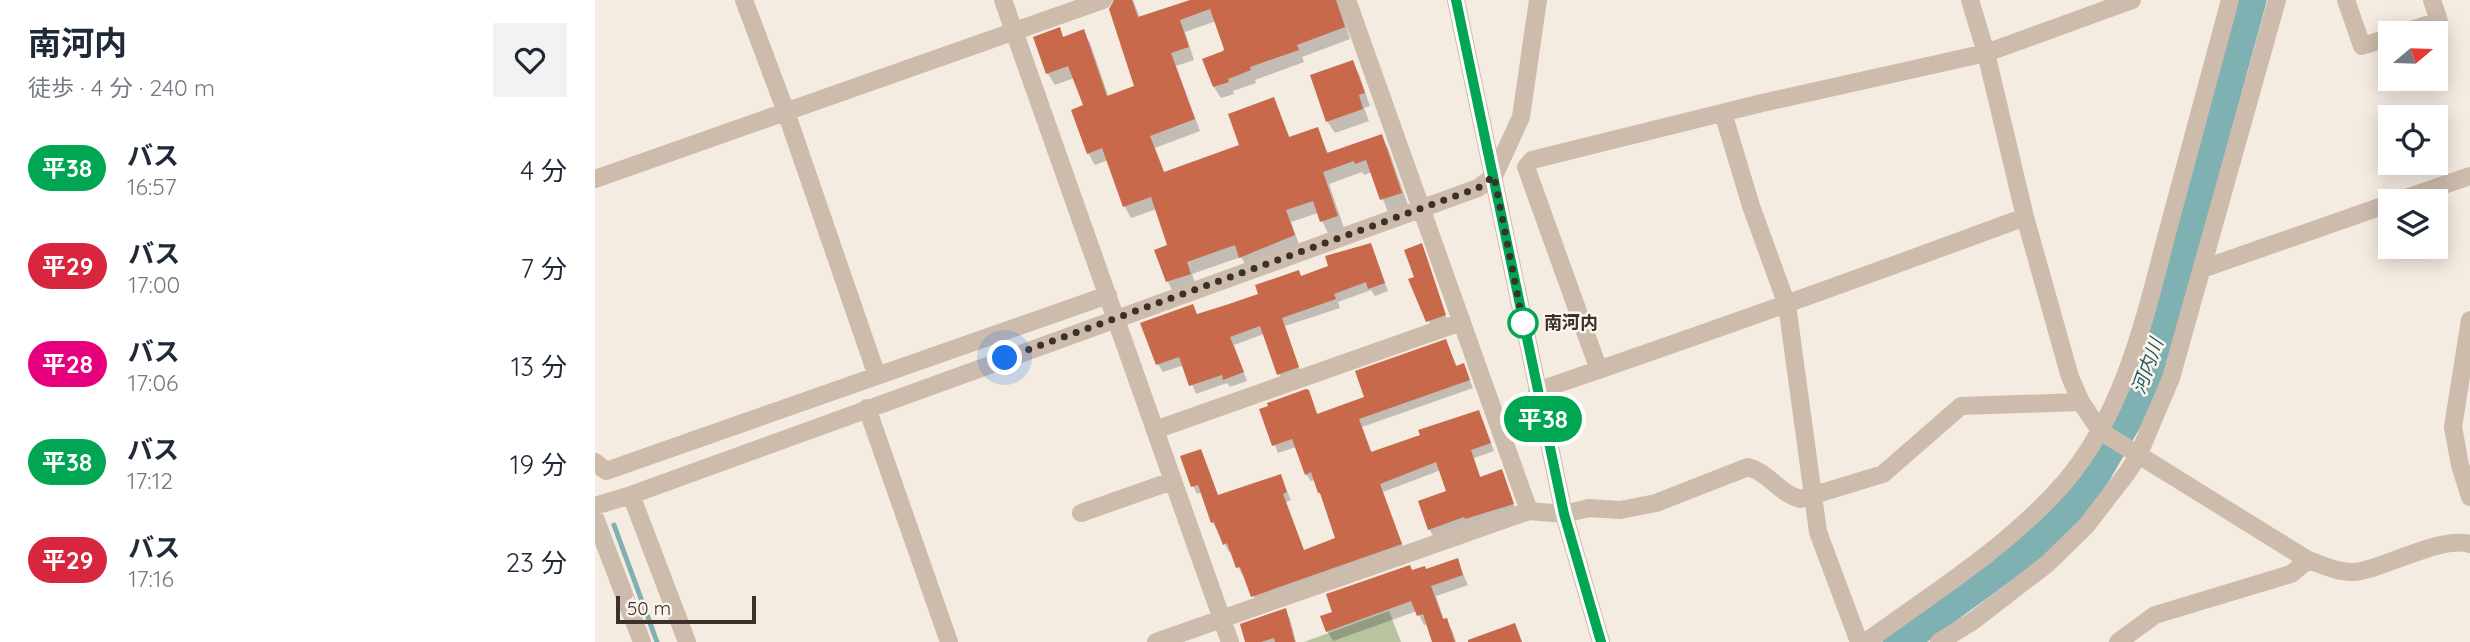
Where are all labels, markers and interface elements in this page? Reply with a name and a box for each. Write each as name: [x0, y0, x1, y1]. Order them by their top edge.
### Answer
north arrow: [2378, 21, 2448, 91]
map controls: [2378, 21, 2448, 259]
text: 南河内: [28, 22, 127, 63]
button: heart: [493, 23, 567, 97]
text: 徒歩 · 4 分 · 240 m: [28, 73, 215, 102]
button: locate: [2378, 105, 2448, 175]
text: バス: [127, 139, 179, 172]
text: 平38: [42, 153, 92, 183]
text: 4 分: [520, 154, 567, 187]
text: 16:57: [127, 172, 177, 201]
button: layers: [2378, 189, 2448, 259]
text: バス: [128, 237, 180, 270]
text: 平29: [42, 251, 93, 281]
text: 7 分: [521, 252, 567, 285]
text: 17:00: [128, 270, 180, 299]
marker: 南河内: [1508, 308, 1538, 338]
place label: 南河内: [1544, 311, 1598, 334]
water label: 河内川: [2126, 333, 2169, 397]
text: バス: [128, 335, 180, 368]
your location: [987, 340, 1022, 375]
text: 平28: [42, 349, 93, 379]
text: 13 分: [511, 350, 567, 383]
text: 17:06: [128, 368, 178, 397]
line badge: 平38: [1503, 396, 1583, 442]
text: 平38: [1518, 404, 1568, 434]
text: バス: [127, 433, 179, 466]
text: 平38: [42, 447, 92, 477]
text: 19 分: [510, 448, 567, 481]
text: 17:12: [127, 466, 173, 495]
text: バス: [128, 531, 180, 564]
text: 平29: [42, 545, 93, 575]
text: 23 分: [506, 546, 567, 579]
text: 17:16: [128, 564, 174, 593]
scale bar: [616, 593, 756, 625]
text: 50 m: [627, 596, 671, 620]

